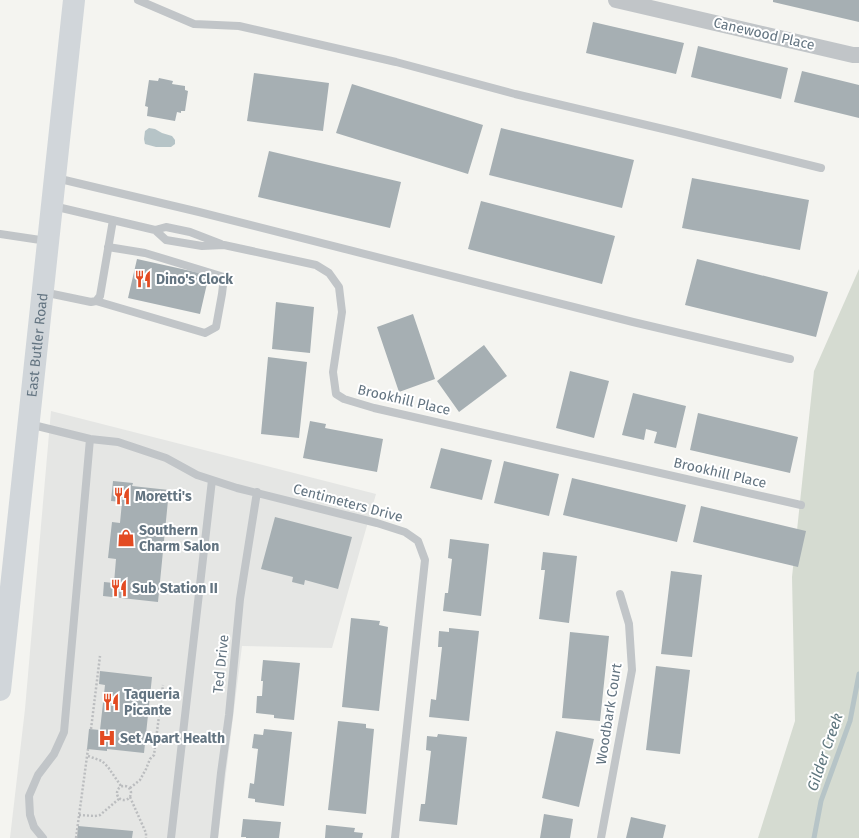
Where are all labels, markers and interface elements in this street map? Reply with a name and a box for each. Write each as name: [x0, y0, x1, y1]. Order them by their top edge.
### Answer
street label: Canewood Place: [712, 14, 816, 54]
restaurant icon: Dino's Clock: [133, 269, 153, 289]
place label: Dino's Clock: [156, 271, 233, 288]
street label: East Butler Road: [23, 292, 51, 398]
street label: Brookhill Place: [356, 381, 452, 419]
street label: Brookhill Place: [672, 454, 768, 492]
street label: Centimeters Drive: [291, 480, 405, 526]
restaurant icon: Moretti's: [112, 486, 132, 506]
place label: Moretti's: [135, 488, 192, 505]
place label: Southern Charm Salon: [139, 522, 219, 555]
shop icon: Southern Charm Salon: [116, 528, 136, 548]
restaurant icon: Sub Station II: [109, 578, 129, 598]
place label: Sub Station II: [132, 580, 218, 597]
street label: Ted Drive: [209, 634, 233, 694]
street label: Woodbark Court: [593, 661, 626, 766]
place label: Taqueria Picante: [124, 686, 180, 719]
restaurant icon: Taqueria Picante: [101, 692, 121, 712]
water label: Gilder Creek: [803, 711, 847, 793]
hospital icon: Set Apart Health: [97, 728, 117, 748]
place label: Set Apart Health: [120, 730, 225, 747]

